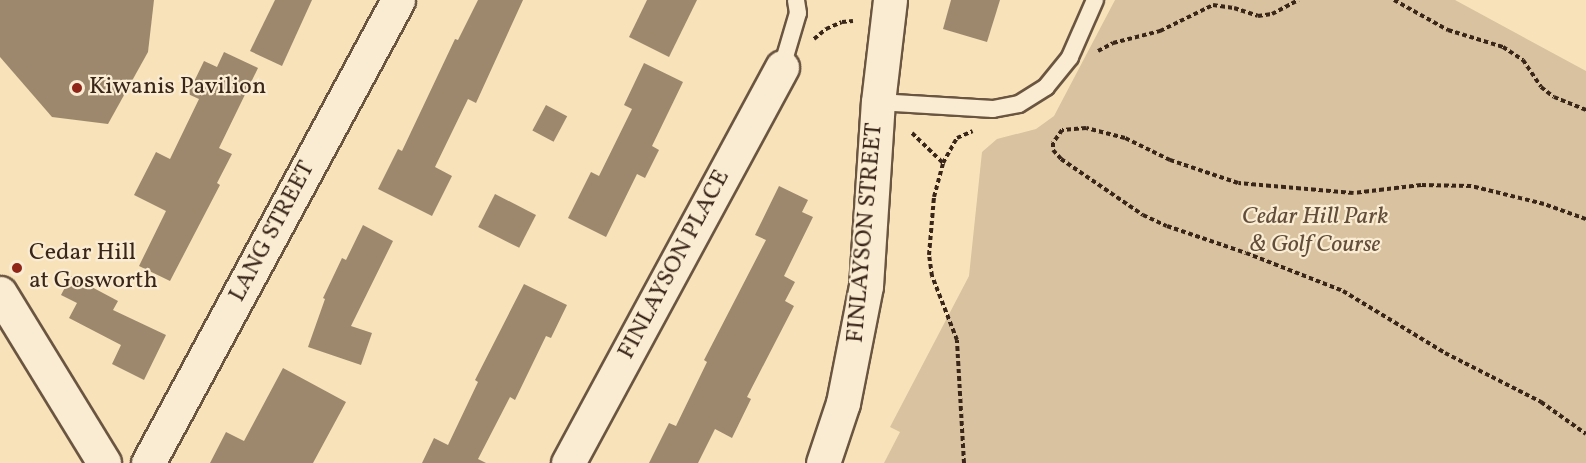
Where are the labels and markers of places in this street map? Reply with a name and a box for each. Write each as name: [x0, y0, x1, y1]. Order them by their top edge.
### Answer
place label: Kiwanis Pavilion: [89, 74, 266, 102]
marker: Kiwanis Pavilion: [70, 81, 84, 95]
place label: Cedar Hill at Gosworth: [29, 240, 158, 296]
marker: Cedar Hill at Gosworth: [10, 261, 24, 275]

